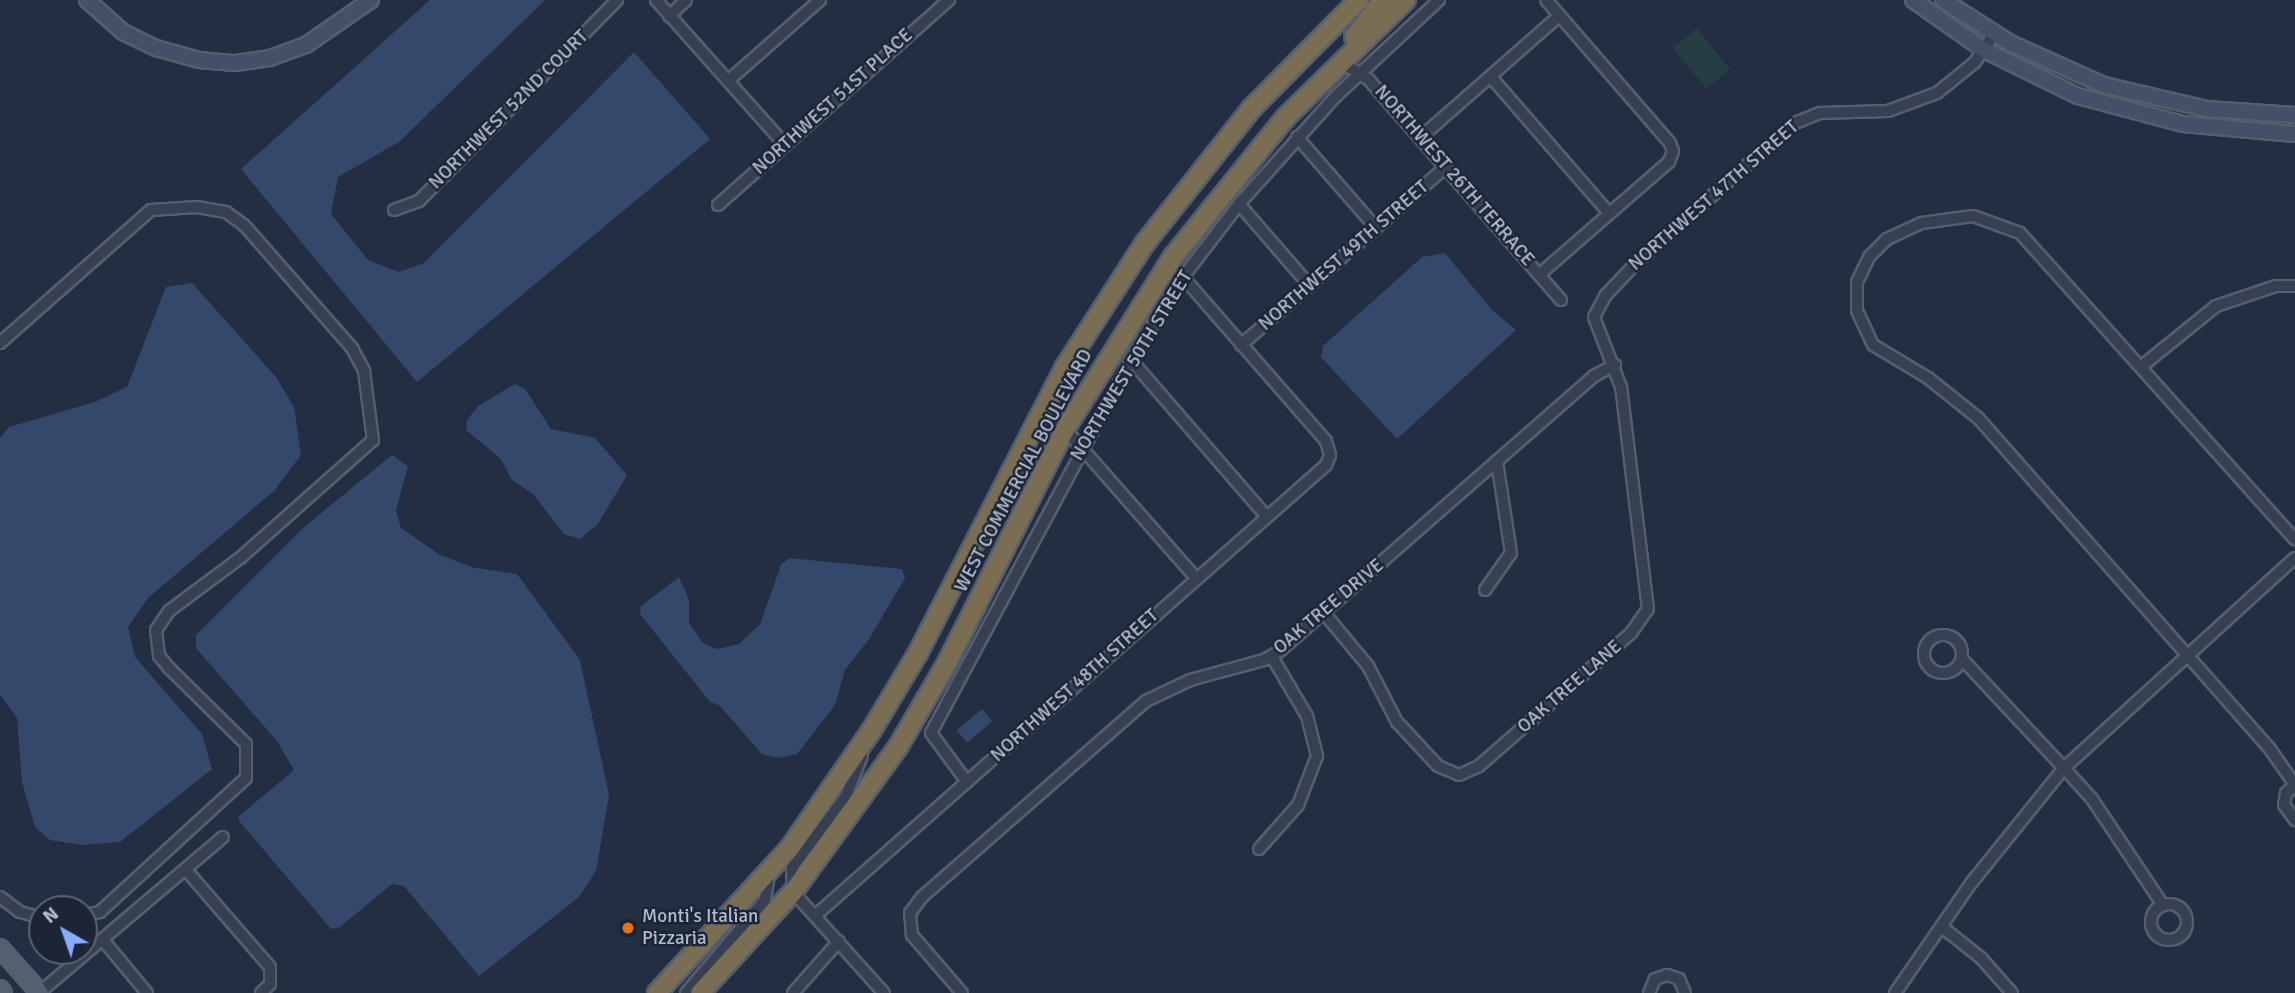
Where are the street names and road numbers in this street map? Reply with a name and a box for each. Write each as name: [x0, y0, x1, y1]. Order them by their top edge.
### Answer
street label: NORTHWEST 51ST PLACE: [748, 24, 918, 180]
street label: NORTHWEST 52ND COURT: [424, 25, 594, 195]
street label: NORTHWEST 26TH TERRACE: [1369, 81, 1539, 271]
street label: NORTHWEST 47TH STREET: [1624, 116, 1804, 276]
street label: NORTHWEST 49TH STREET: [1254, 176, 1434, 336]
street label: NORTHWEST 50TH STREET: [1066, 267, 1198, 465]
street label: WEST COMMERCIAL BOULEVARD: [950, 346, 1098, 596]
street label: OAK TREE DRIVE: [1269, 554, 1389, 660]
street label: NORTHWEST 48TH STREET: [986, 605, 1164, 767]
street label: OAK TREE LANE: [1513, 635, 1627, 739]

